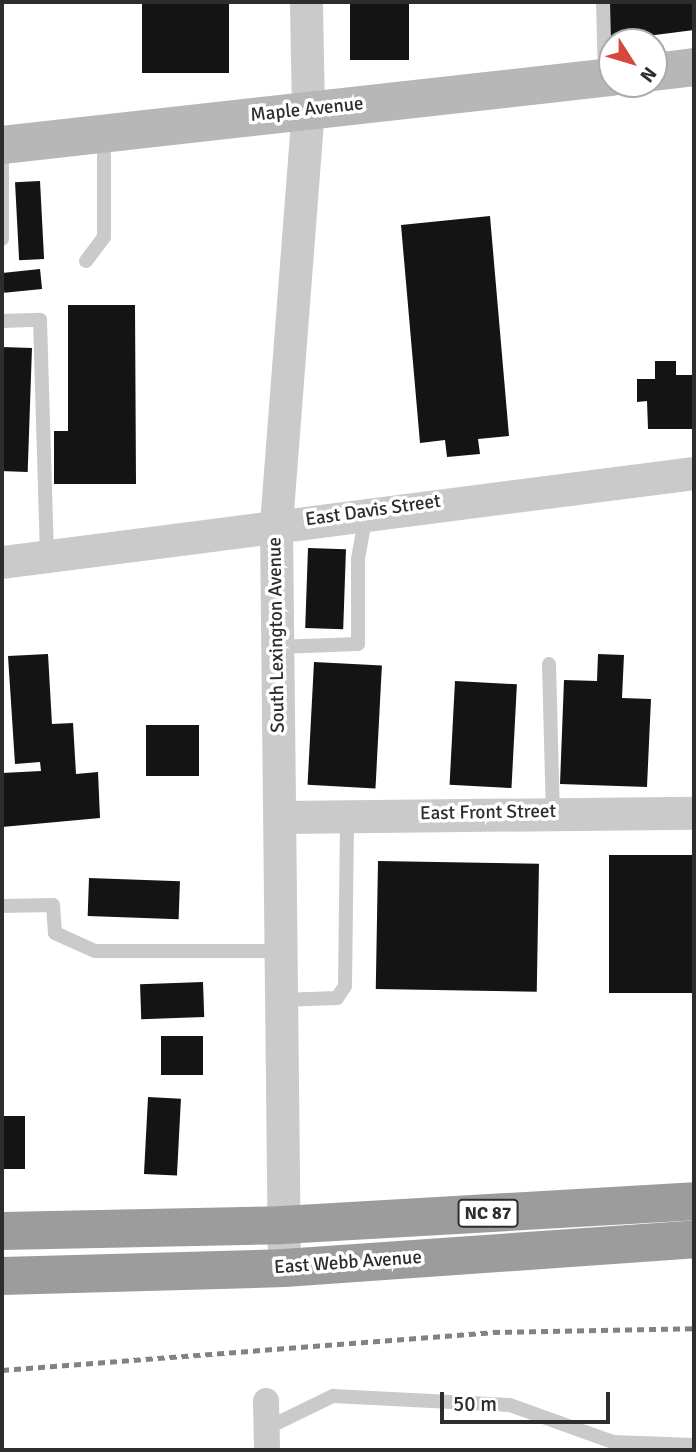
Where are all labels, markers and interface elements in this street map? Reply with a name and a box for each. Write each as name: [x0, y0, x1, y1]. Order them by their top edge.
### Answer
north arrow: [598, 28, 668, 98]
text: N: [635, 62, 662, 87]
street label: Maple Avenue: [249, 93, 365, 127]
street label: East Davis Street: [304, 490, 442, 532]
street label: South Lexington Avenue: [264, 537, 290, 733]
street label: East Front Street: [420, 800, 556, 826]
road number: NC 87: [456, 1198, 520, 1228]
street label: East Webb Avenue: [273, 1246, 423, 1280]
scale bar: [444, 1378, 614, 1422]
text: 50 m: [453, 1391, 497, 1417]

